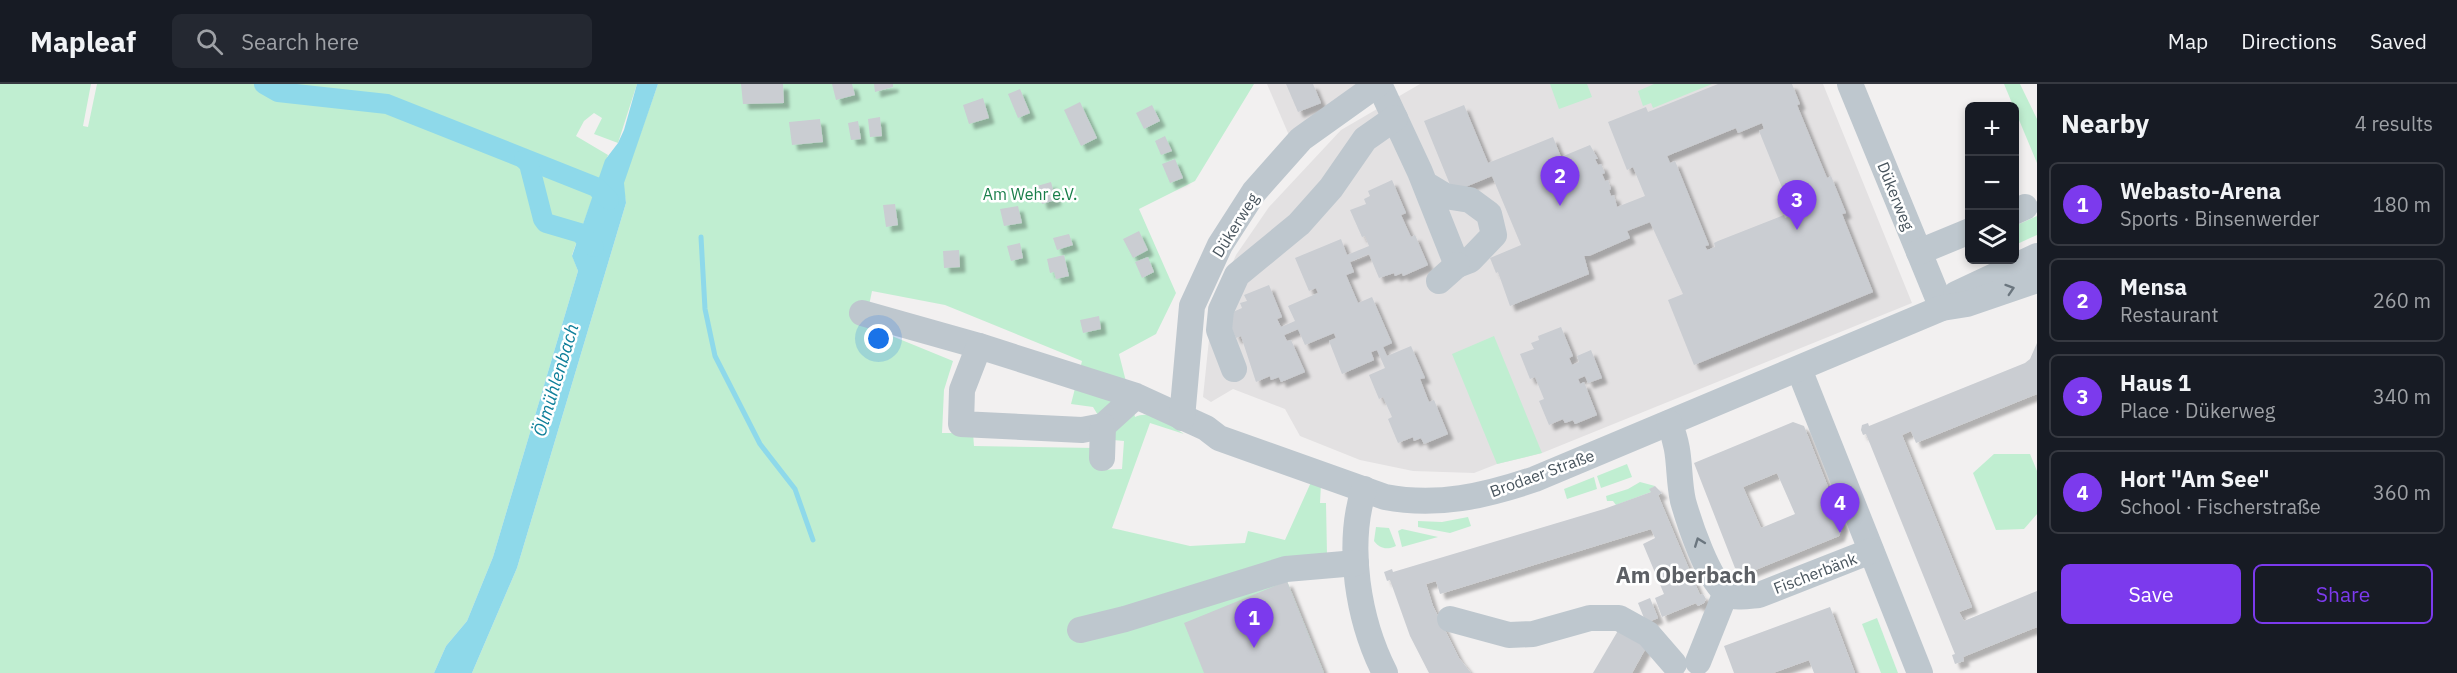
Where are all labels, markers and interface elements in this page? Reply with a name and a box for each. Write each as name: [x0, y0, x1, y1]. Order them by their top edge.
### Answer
search box: [172, 14, 592, 68]
text: Mapleaf: [30, 23, 136, 60]
icon: search: [193, 25, 226, 58]
text: Search here: [241, 27, 359, 56]
text: Map: [2168, 27, 2208, 55]
text: Directions: [2241, 27, 2337, 55]
text: Saved: [2370, 27, 2427, 55]
map controls: [1965, 102, 2019, 264]
button: +: [1965, 102, 2019, 156]
text: Nearby: [2061, 106, 2149, 140]
text: 4 results: [2355, 110, 2433, 137]
pin: 2: [1540, 156, 1580, 206]
button: −: [1965, 156, 2019, 210]
street label: Dükerweg: [1873, 159, 1919, 234]
text: Webasto-Arena: [2120, 176, 2281, 205]
pin: 3: [1778, 180, 1816, 230]
park label: Am Wehr e.V.: [983, 184, 1077, 204]
street label: Dükerweg: [1207, 189, 1263, 261]
text: 1: [2077, 191, 2089, 218]
text: 180 m: [2373, 191, 2431, 218]
text: Sports · Binsenwerder: [2120, 205, 2319, 232]
button: layers: [1965, 210, 2019, 264]
text: Mensa: [2120, 272, 2187, 301]
one-way arrow: [2004, 284, 2015, 297]
text: 2: [2077, 287, 2089, 314]
text: 260 m: [2373, 287, 2431, 314]
text: Restaurant: [2120, 301, 2218, 328]
water label: Ölmühlenbach: [528, 321, 584, 439]
your location: [864, 324, 893, 353]
text: Haus 1: [2120, 368, 2191, 397]
text: 3: [2077, 383, 2089, 410]
text: 340 m: [2373, 383, 2431, 410]
text: Place · Dükerweg: [2120, 397, 2275, 424]
street label: Brodaer Straße: [1487, 445, 1597, 501]
text: Hort "Am See": [2120, 464, 2269, 493]
text: 4: [2077, 479, 2089, 506]
text: 360 m: [2373, 479, 2431, 506]
pin: 4: [1820, 484, 1860, 533]
text: School · Fischerstraße: [2120, 493, 2321, 520]
one-way arrow: [1694, 537, 1706, 548]
street label: Fischerbänk: [1770, 548, 1860, 598]
district label: Am Oberbach: [1616, 560, 1756, 589]
button: Save: [2061, 564, 2241, 624]
button: Share: [2253, 564, 2433, 624]
pin: 1: [1234, 598, 1274, 648]

